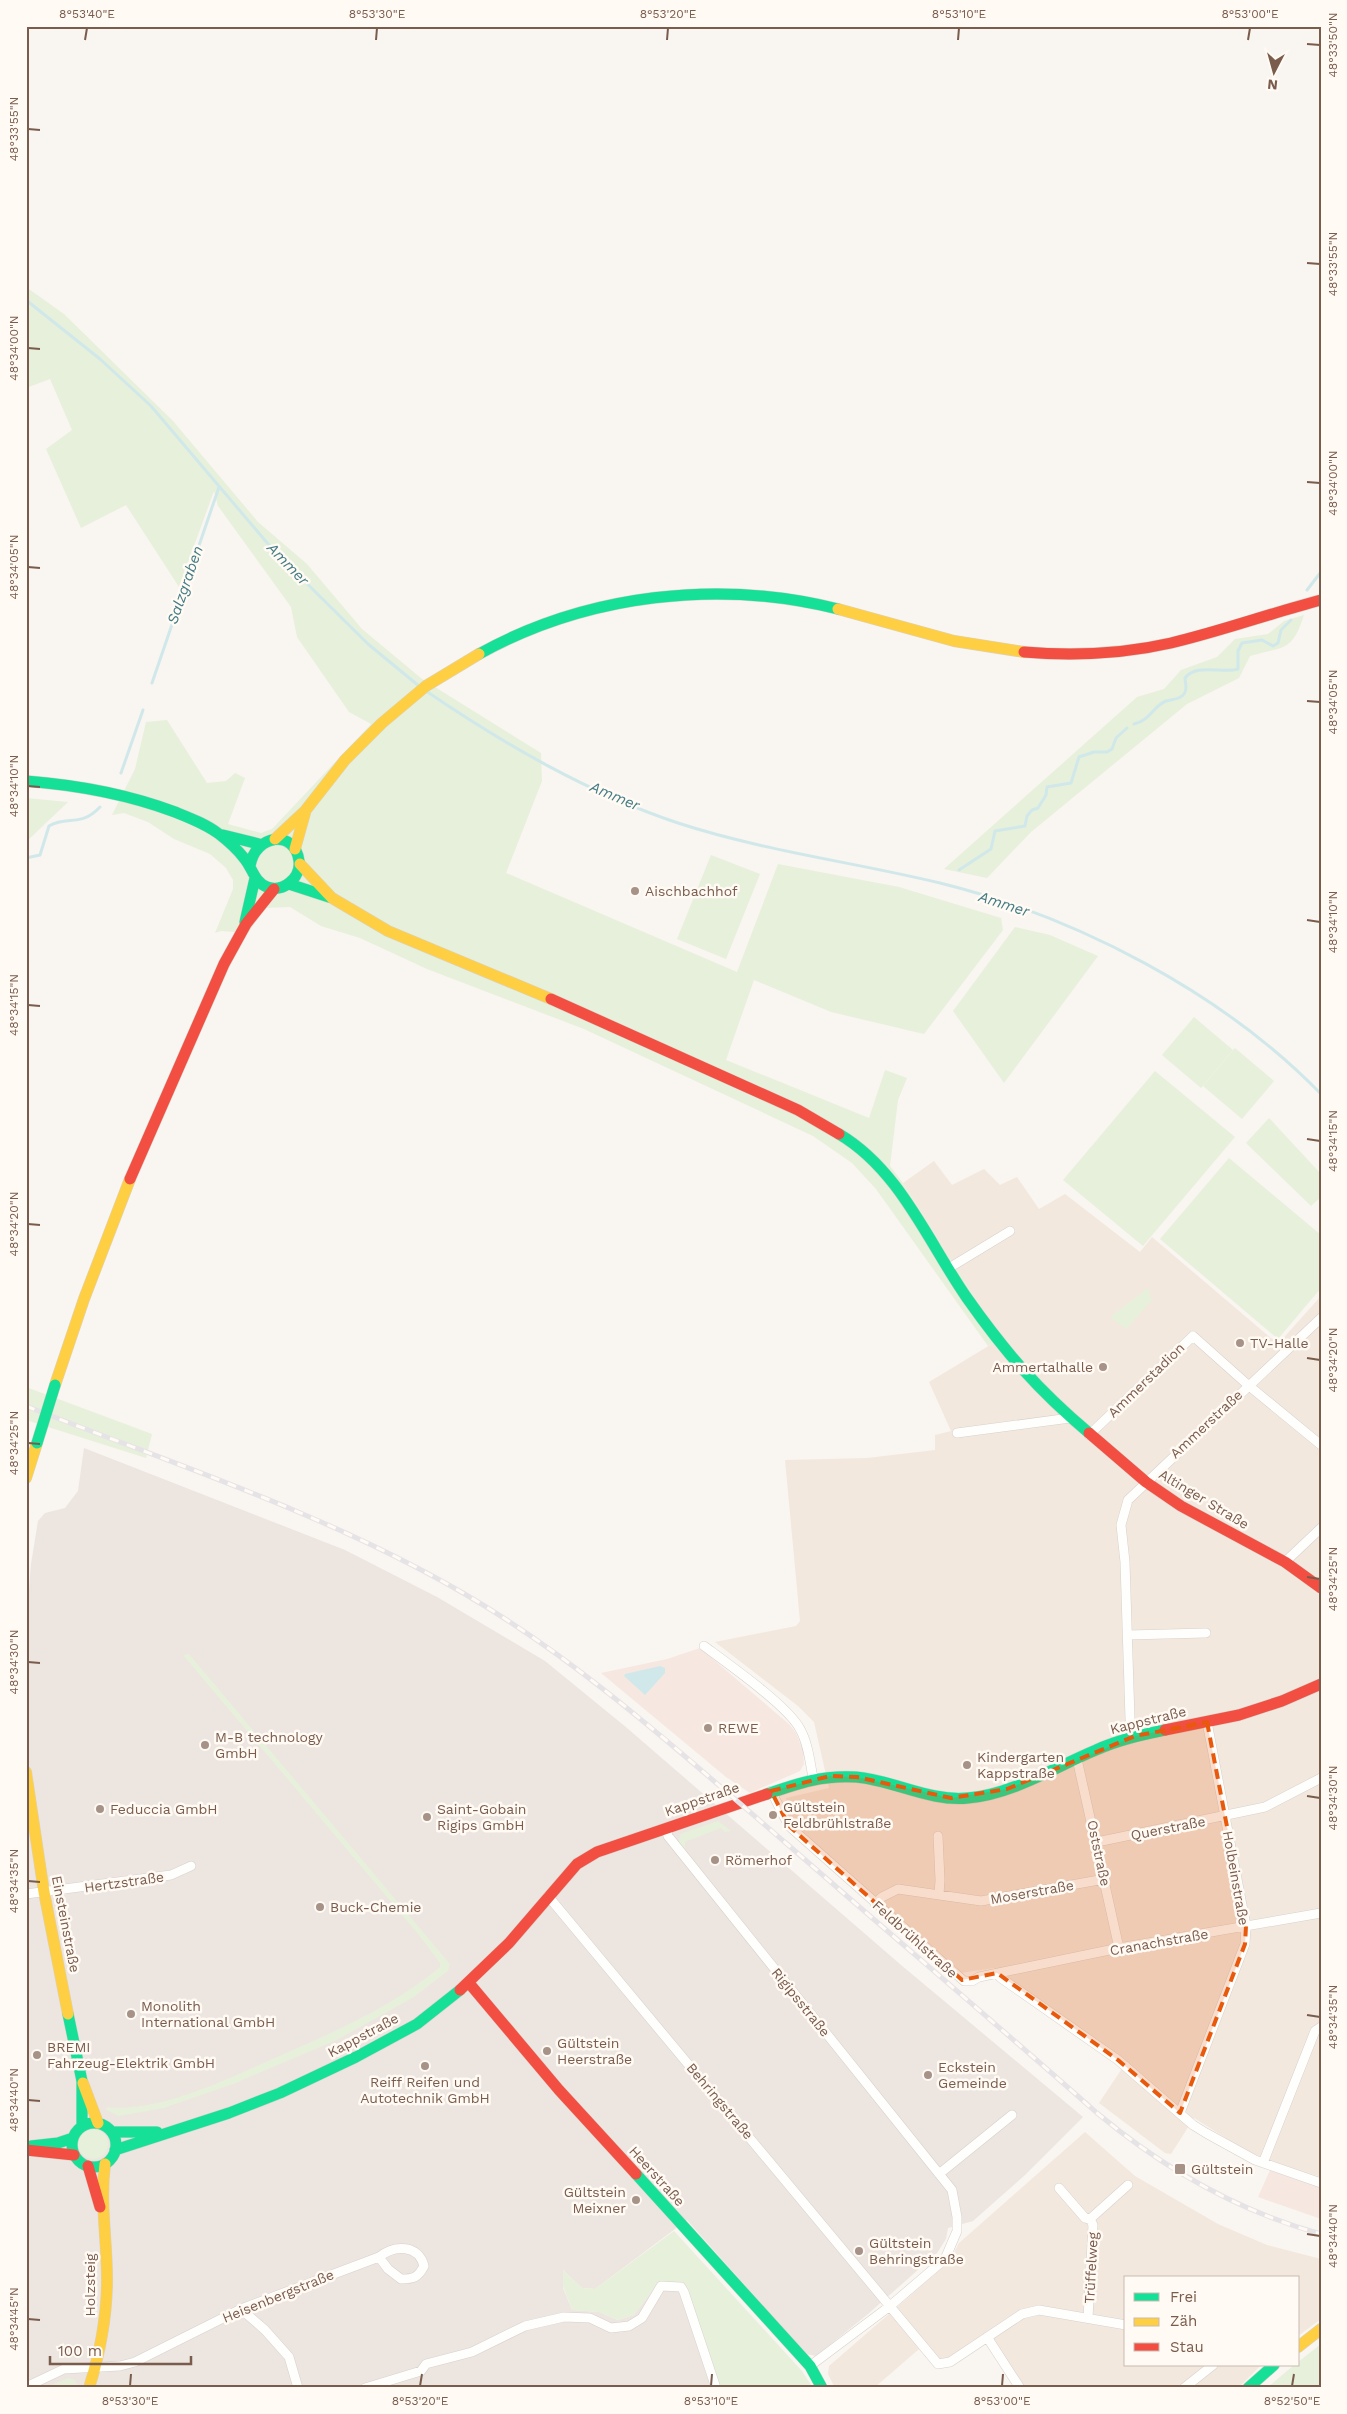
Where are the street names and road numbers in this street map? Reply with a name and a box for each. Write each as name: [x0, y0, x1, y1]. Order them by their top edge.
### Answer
street label: Ammerstadion: [1104, 1339, 1188, 1421]
street label: Ammerstraße: [1167, 1386, 1245, 1462]
street label: Altinger Straße: [1156, 1466, 1252, 1532]
street label: Kappstraße: [1108, 1703, 1188, 1737]
street label: Kappstraße: [663, 1779, 741, 1819]
street label: Querstraße: [1129, 1813, 1207, 1843]
street label: Oststraße: [1084, 1819, 1114, 1887]
street label: Holbeinstraße: [1220, 1830, 1252, 1926]
street label: Hertzstraße: [83, 1868, 165, 1896]
street label: Einsteinstraße: [49, 1874, 83, 1974]
street label: Moserstraße: [989, 1877, 1075, 1907]
street label: Feldbrühlstraße: [869, 1897, 961, 1981]
street label: Cranachstraße: [1109, 1925, 1209, 1959]
street label: Rigipsstraße: [768, 1964, 834, 2040]
street label: Kappstraße: [325, 2010, 401, 2060]
street label: Behringstraße: [683, 2060, 757, 2142]
street label: Heerstraße: [626, 2143, 688, 2209]
street label: Trüffelweg: [1081, 2231, 1101, 2304]
street label: Holzsteig: [82, 2253, 98, 2316]
street label: Heisenbergstraße: [220, 2266, 336, 2326]

